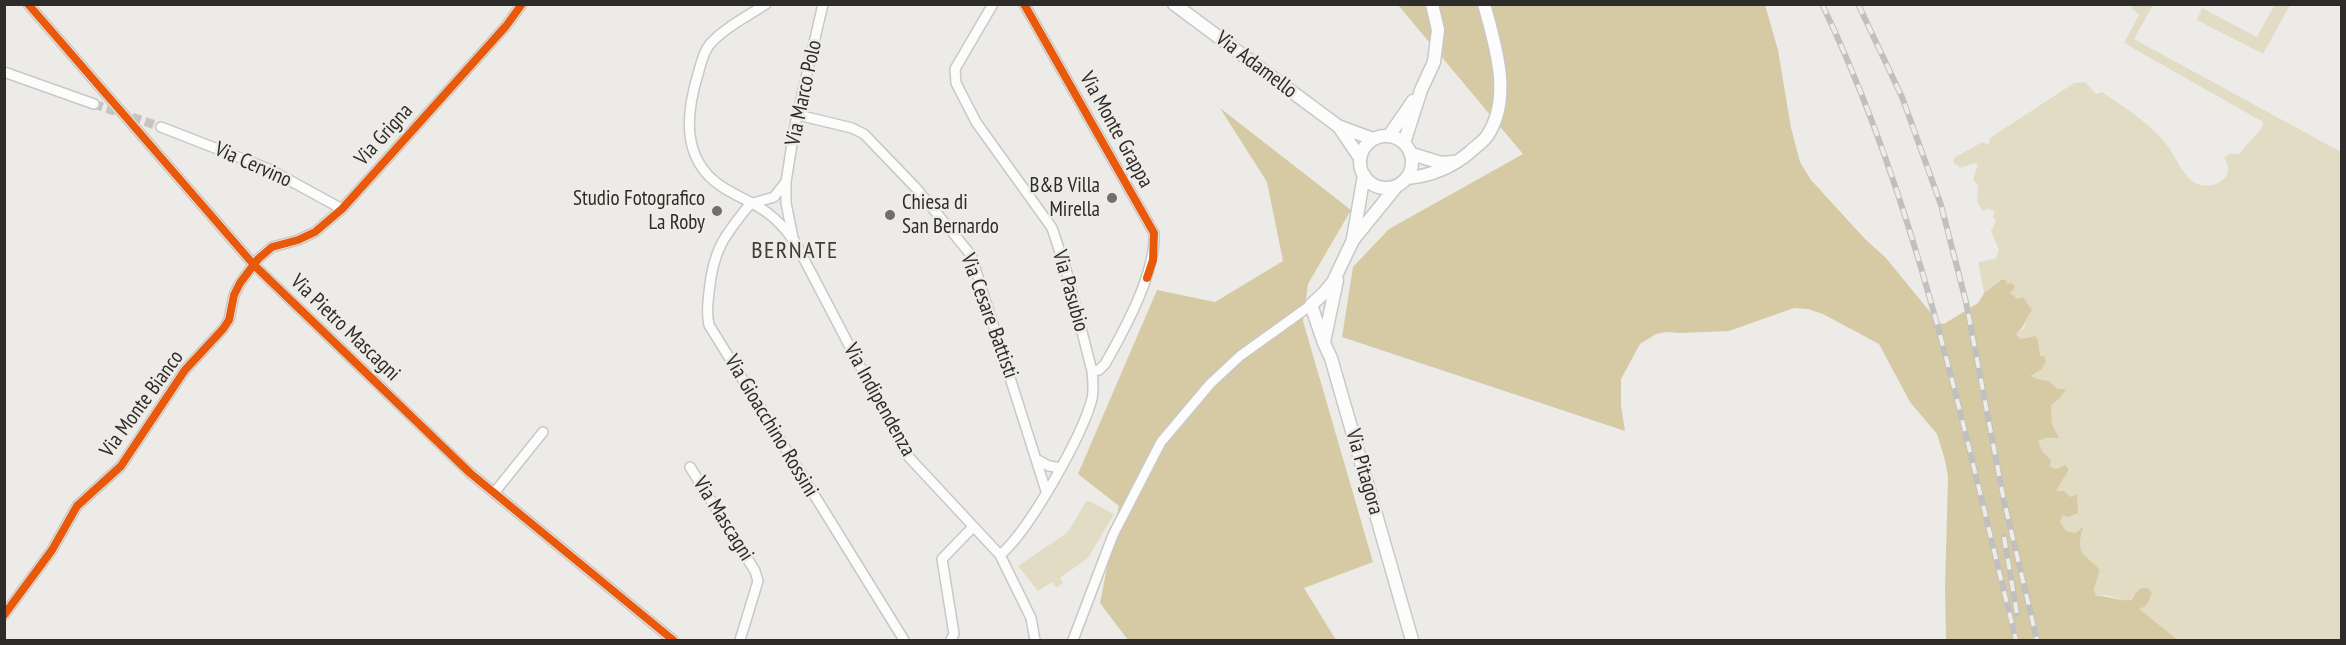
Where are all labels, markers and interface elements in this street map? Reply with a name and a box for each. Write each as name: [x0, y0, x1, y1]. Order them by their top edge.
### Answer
street label: Via Adamello: [1210, 26, 1302, 104]
street label: Via Marco Polo: [781, 38, 827, 148]
street label: Via Monte Grappa: [1074, 68, 1158, 192]
street label: Via Grigna: [350, 99, 418, 171]
street label: Via Cervino: [211, 137, 295, 193]
place label: B&B Villa Mirella: [1030, 173, 1100, 223]
place label: Studio Fotografico La Roby: [573, 186, 705, 236]
place label: Chiesa di San Bernardo: [902, 190, 999, 240]
marker: B&B Villa Mirella: [1105, 191, 1119, 205]
marker: Studio Fotografico La Roby: [710, 204, 724, 218]
marker: Chiesa di San Bernardo: [883, 208, 897, 222]
district label: BERNATE: [751, 237, 839, 265]
street label: Via Pasubio: [1046, 247, 1094, 335]
street label: Via Cesare Battisti: [955, 250, 1023, 382]
street label: Via Pietro Mascagni: [285, 269, 405, 387]
street label: Via Indipendenza: [838, 339, 920, 461]
street label: Via Monte Bianco: [95, 346, 189, 462]
street label: Via Gioacchino Rossini: [719, 350, 823, 502]
street label: Via Pitagora: [1340, 426, 1388, 518]
street label: Via Mascagni: [687, 472, 759, 566]

